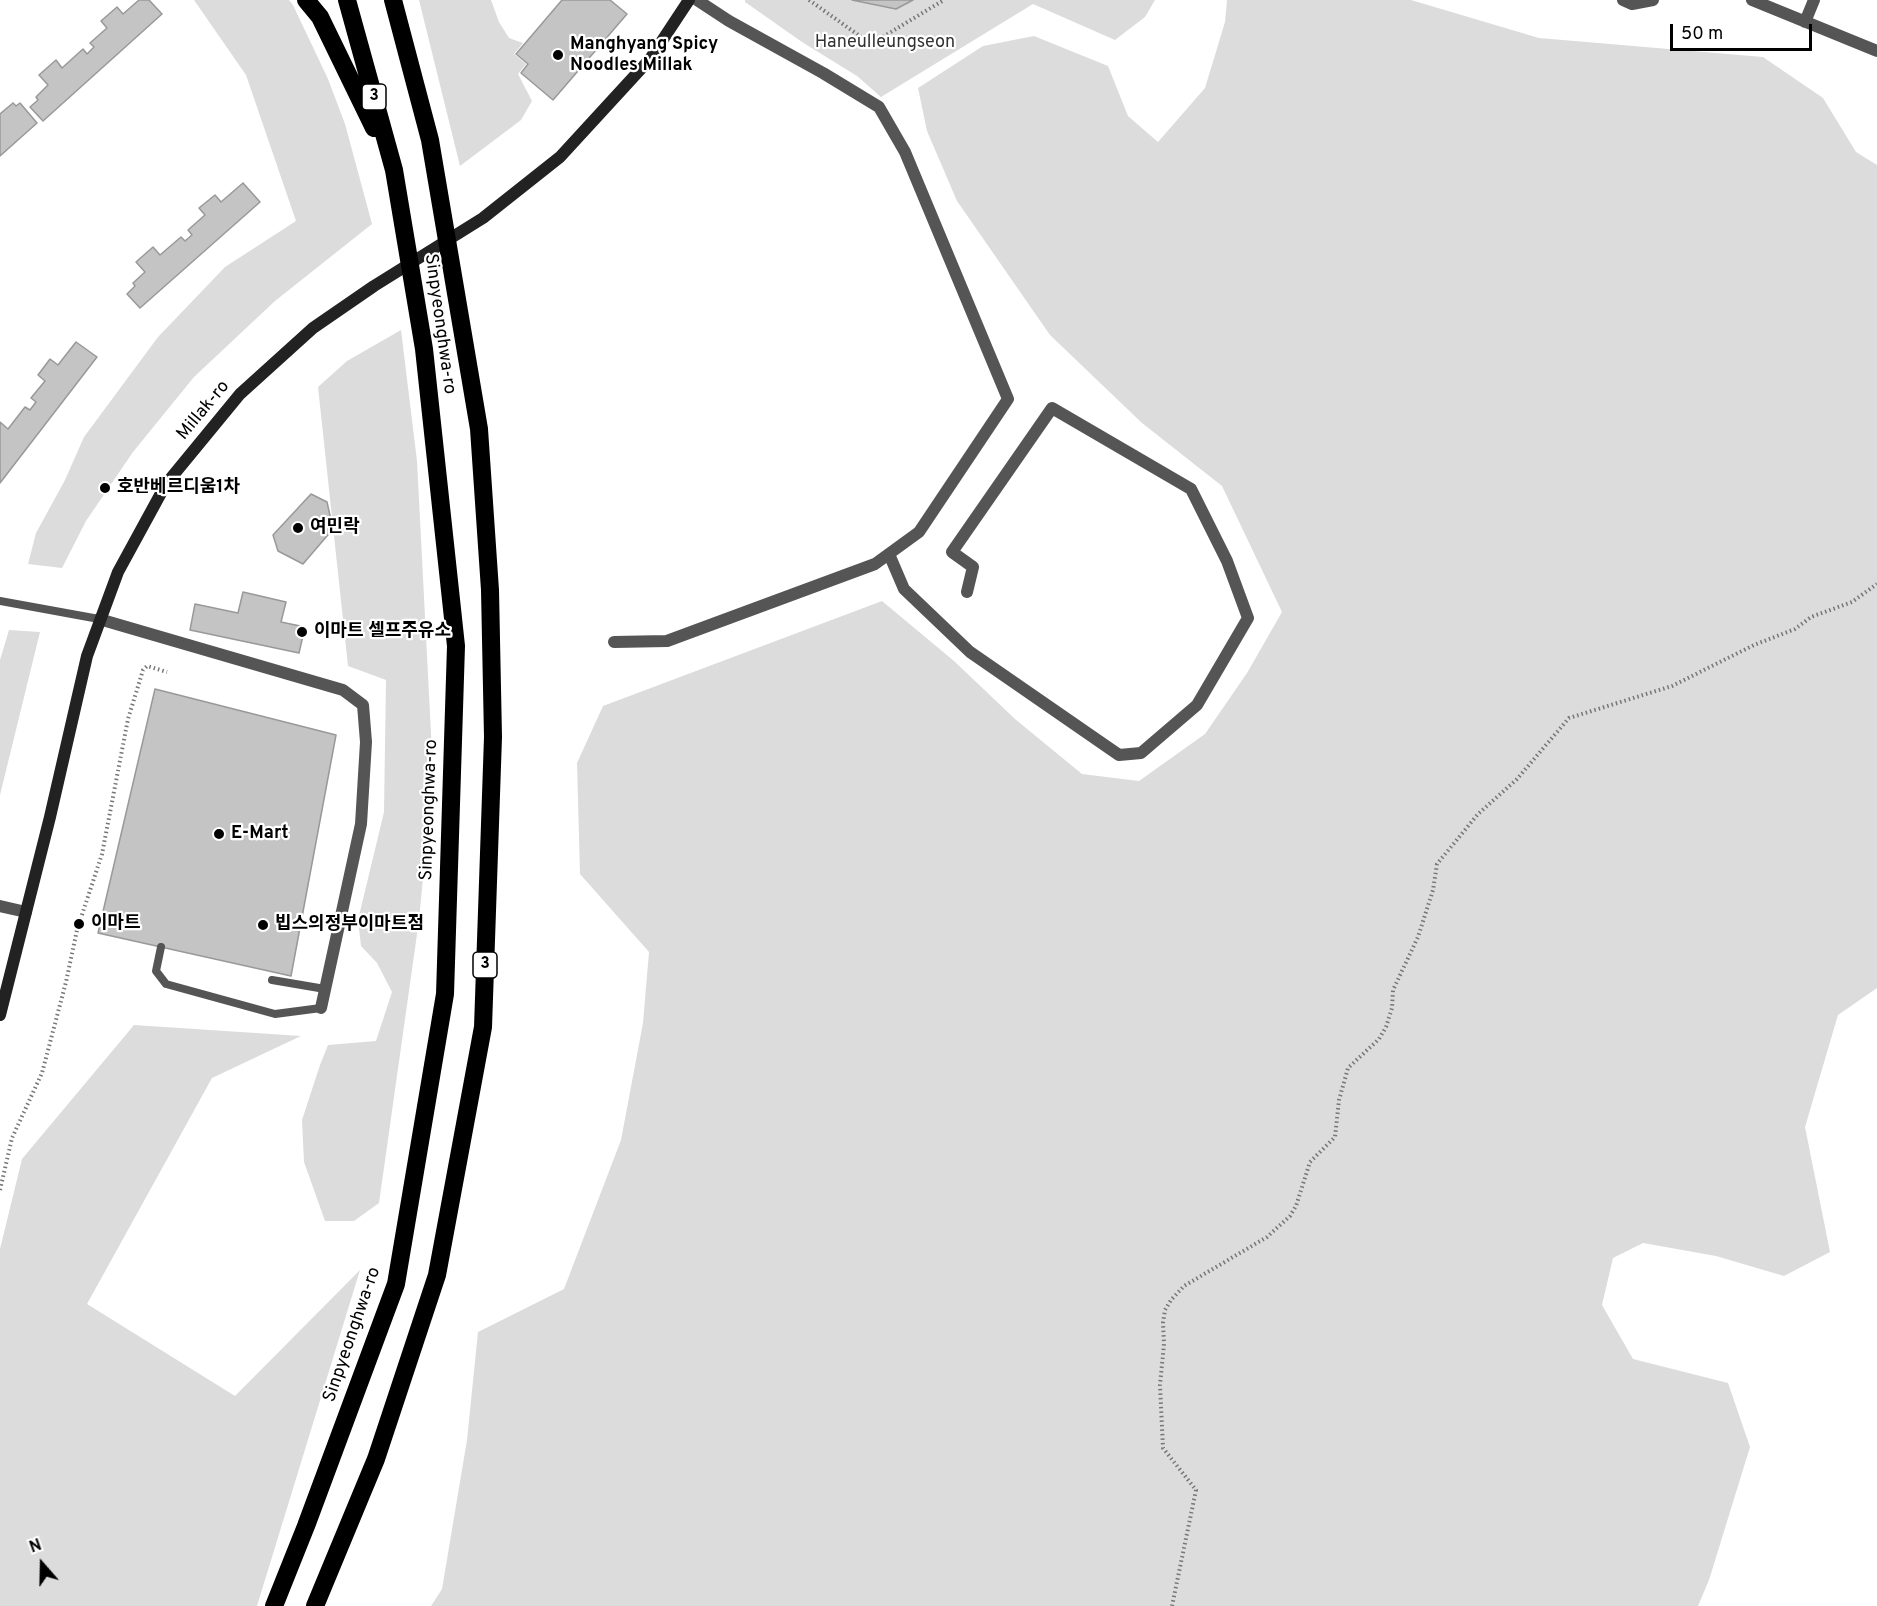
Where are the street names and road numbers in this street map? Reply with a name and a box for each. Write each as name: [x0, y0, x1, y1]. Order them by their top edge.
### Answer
road number: 3: [362, 84, 386, 110]
street label: Sinpyeonghwa-ro: [418, 252, 460, 396]
street label: Millak-ro: [173, 377, 235, 445]
street label: Sinpyeonghwa-ro: [417, 739, 443, 881]
road number: 3: [473, 952, 497, 978]
street label: Sinpyeonghwa-ro: [320, 1265, 386, 1405]

